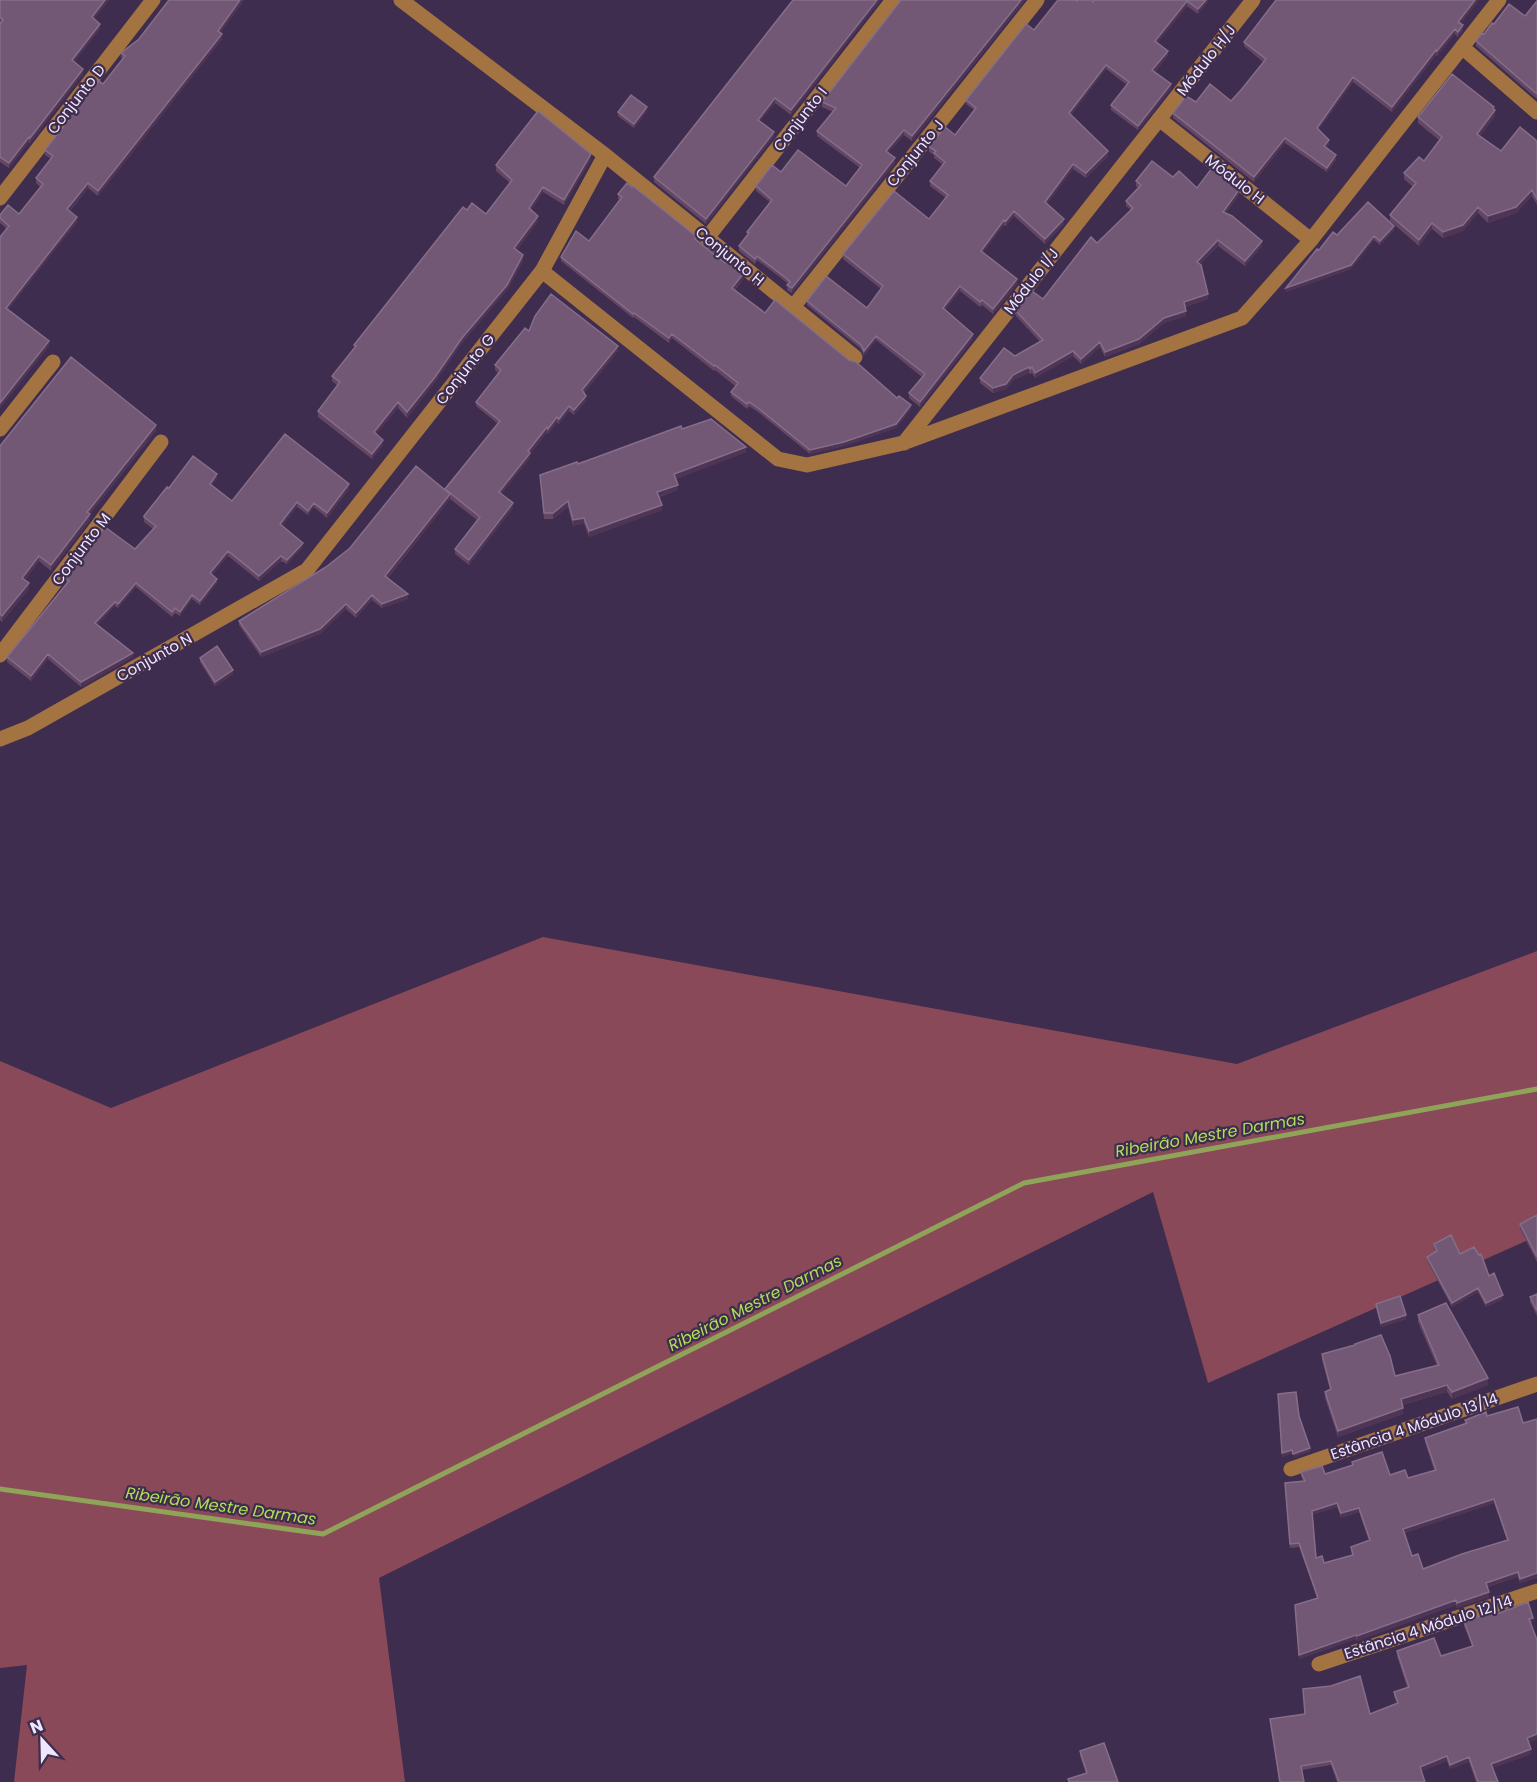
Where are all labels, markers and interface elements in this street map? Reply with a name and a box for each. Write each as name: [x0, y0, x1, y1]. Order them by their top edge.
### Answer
street label: Módulo H/J: [1172, 20, 1240, 100]
street label: Conjunto D: [42, 60, 110, 138]
street label: Conjunto I: [768, 82, 832, 156]
street label: Conjunto J: [881, 115, 949, 191]
street label: Módulo H: [1201, 149, 1269, 209]
street label: Conjunto H: [691, 222, 769, 290]
street label: Módulo I/J: [999, 244, 1063, 318]
street label: Conjunto G: [431, 329, 499, 409]
street label: Conjunto M: [47, 508, 115, 590]
street label: Conjunto N: [112, 628, 196, 686]
water label: Ribeirão Mestre Darmas: [1113, 1107, 1307, 1163]
water label: Ribeirão Mestre Darmas: [664, 1249, 846, 1357]
street label: Estância 4 Módulo 13/14: [1328, 1387, 1500, 1465]
water label: Ribeirão Mestre Darmas: [124, 1481, 318, 1531]
street label: Estância 4 Módulo 12/14: [1341, 1590, 1515, 1664]
north arrow: [12, 1710, 72, 1770]
text: N: [27, 1714, 46, 1739]

